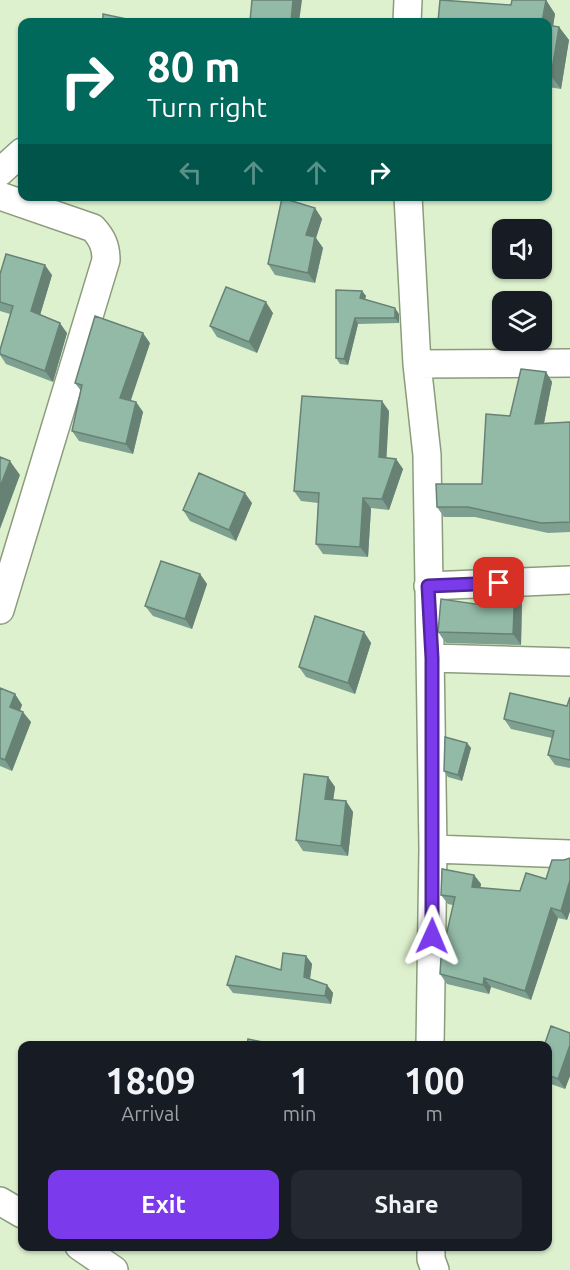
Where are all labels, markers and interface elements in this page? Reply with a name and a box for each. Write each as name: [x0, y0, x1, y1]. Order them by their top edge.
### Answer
icon: right: [48, 42, 126, 120]
text: 80 m: [147, 43, 241, 90]
text: Turn right: [147, 92, 267, 122]
icon: left: [174, 156, 207, 189]
icon: ahead: [237, 156, 270, 189]
icon: ahead: [300, 156, 333, 189]
icon: right: [363, 156, 396, 189]
map controls: [492, 219, 552, 351]
button: sound: [492, 219, 552, 279]
button: layers: [492, 291, 552, 351]
pin: [473, 557, 524, 608]
icon: arrive: [482, 566, 515, 599]
position arrow: [400, 904, 464, 968]
text: 18:09: [105, 1060, 195, 1101]
text: 1: [289, 1060, 310, 1101]
text: 100: [404, 1060, 465, 1101]
text: Arrival: [121, 1102, 180, 1125]
text: min: [283, 1102, 316, 1125]
text: m: [426, 1102, 443, 1125]
button: Exit: [48, 1170, 279, 1239]
button: Share: [291, 1170, 522, 1239]

